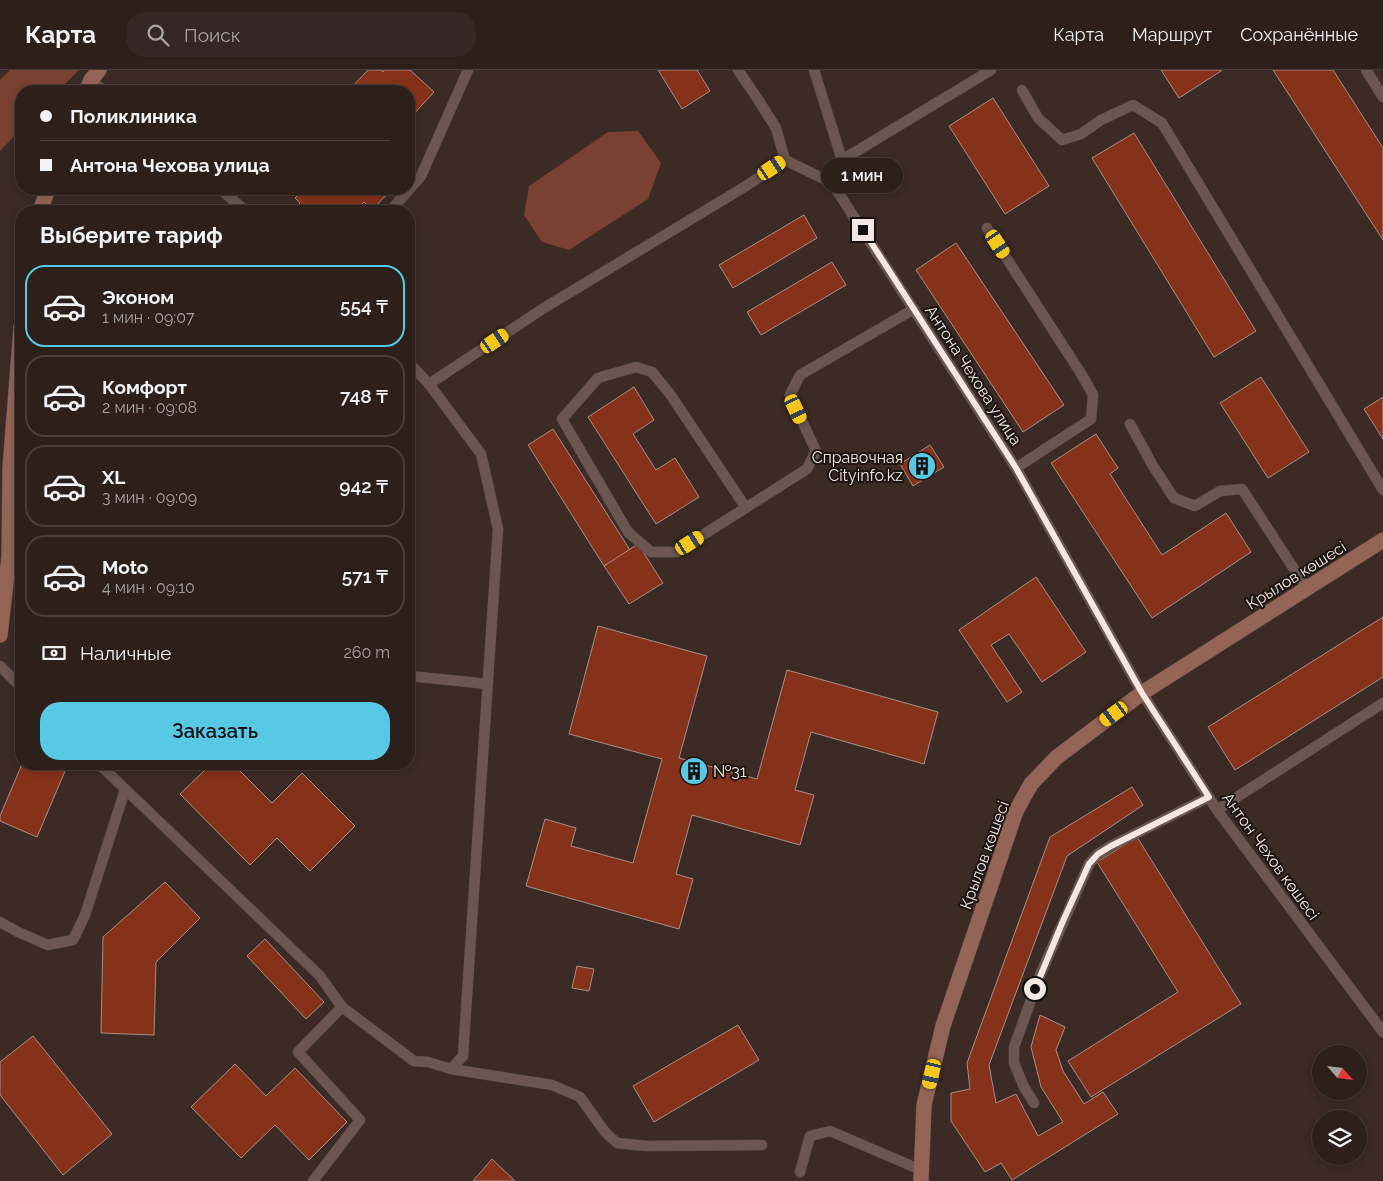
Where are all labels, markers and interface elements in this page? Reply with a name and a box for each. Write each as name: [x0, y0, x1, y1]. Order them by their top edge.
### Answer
search box: [126, 12, 476, 57]
text: Карта: [25, 20, 96, 49]
icon: search: [144, 21, 172, 49]
text: Поиск: [184, 24, 241, 46]
text: Карта: [1053, 24, 1104, 45]
text: Маршрут: [1132, 24, 1212, 45]
text: Сохранённые: [1240, 24, 1358, 45]
text: Поликлиника: [70, 105, 197, 127]
car: [755, 153, 788, 183]
text: Антона Чехова улица: [70, 154, 270, 176]
callout: 1 мин: [822, 158, 904, 192]
text: 1 мин: [841, 166, 883, 185]
route end: [852, 219, 874, 241]
text: Выберите тариф: [40, 222, 223, 248]
car: [983, 227, 1012, 261]
icon: car: [42, 284, 87, 329]
text: Эконом: [102, 286, 174, 308]
text: 554 ₸: [340, 295, 388, 317]
street label: Антона Чехова улица: [921, 302, 1026, 449]
text: 1 мин · 09:07: [102, 308, 195, 327]
car: [478, 326, 511, 356]
icon: car: [42, 374, 87, 419]
text: Комфорт: [102, 376, 187, 398]
text: 748 ₸: [340, 385, 388, 407]
car: [782, 392, 809, 426]
text: 2 мин · 09:08: [102, 398, 197, 417]
place label: Справочная Cityinfo.kz: [812, 448, 903, 485]
building icon: Справочная Cityinfo.kz: [907, 451, 937, 481]
icon: car: [42, 464, 87, 509]
text: XL: [102, 466, 125, 488]
text: 942 ₸: [339, 475, 388, 497]
text: 3 мин · 09:09: [102, 488, 197, 507]
car: [673, 529, 706, 557]
street label: Крылов көшесі: [1243, 537, 1350, 614]
icon: car: [42, 554, 87, 599]
text: Moto: [102, 556, 148, 578]
text: 571 ₸: [342, 565, 388, 587]
text: 4 мин · 09:10: [102, 578, 195, 597]
icon: cash: [40, 639, 68, 667]
text: Наличные: [80, 642, 171, 664]
text: 260 m: [343, 643, 390, 662]
car: [1097, 699, 1130, 729]
button: Заказать: [40, 702, 390, 760]
building icon: №31: [679, 756, 709, 786]
place label: №31: [713, 762, 747, 781]
street label: Антон Чехов көшесі: [1218, 789, 1323, 924]
street label: Крылов көшесі: [956, 798, 1013, 912]
route start: [1024, 978, 1046, 1000]
north arrow: [1312, 1045, 1368, 1100]
map controls: [1312, 1045, 1367, 1165]
car: [921, 1058, 942, 1090]
button: layers: [1312, 1110, 1367, 1165]

